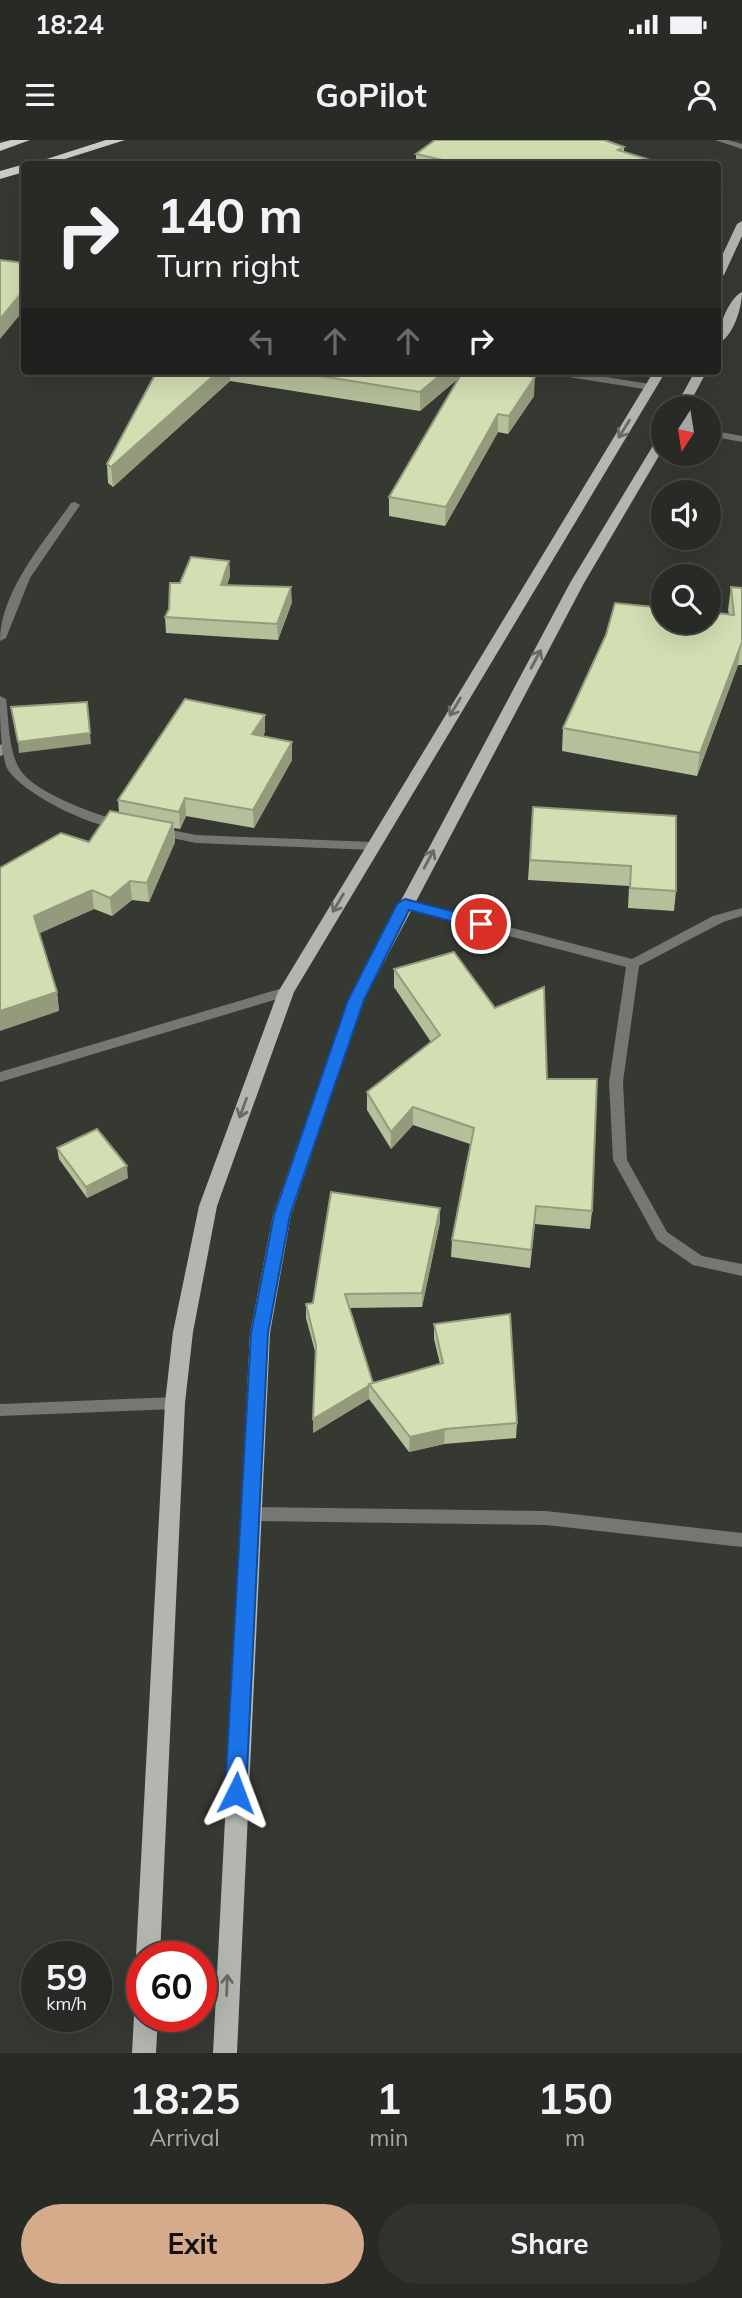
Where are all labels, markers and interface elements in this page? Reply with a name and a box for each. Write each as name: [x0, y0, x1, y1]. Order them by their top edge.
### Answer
text: 18:24: [35, 8, 104, 41]
text: GoPilot: [315, 75, 427, 115]
icon: menu: [21, 76, 59, 114]
icon: person: [683, 76, 721, 114]
text: 140 m: [157, 184, 303, 245]
icon: right: [42, 189, 133, 280]
text: Turn right: [157, 245, 300, 285]
icon: left: [243, 322, 281, 360]
icon: ahead: [316, 322, 354, 360]
icon: ahead: [389, 322, 427, 360]
icon: right: [462, 322, 500, 360]
north arrow: [651, 396, 721, 466]
map controls: [651, 396, 721, 634]
one-way arrow: [617, 419, 631, 439]
button: sound: [651, 480, 721, 550]
button: search: [651, 564, 721, 634]
one-way arrow: [530, 649, 544, 670]
one-way arrow: [448, 697, 462, 717]
one-way arrow: [422, 849, 436, 870]
one-way arrow: [331, 892, 345, 912]
pin: [451, 894, 511, 954]
icon: arrive: [462, 905, 500, 943]
one-way arrow: [236, 1097, 249, 1119]
position arrow: [199, 1756, 273, 1830]
speed limit sign: 60: [126, 1941, 217, 2032]
text: 59: [45, 1955, 88, 1999]
one-way arrow: [220, 1974, 234, 1997]
text: km/h: [46, 1992, 87, 2015]
text: 18:25: [129, 2072, 240, 2125]
text: 1: [376, 2072, 401, 2125]
text: 150: [537, 2072, 613, 2125]
text: Arrival: [149, 2123, 220, 2152]
text: min: [369, 2123, 408, 2152]
text: m: [565, 2123, 585, 2152]
button: Exit: [21, 2204, 364, 2284]
button: Share: [378, 2204, 721, 2284]

